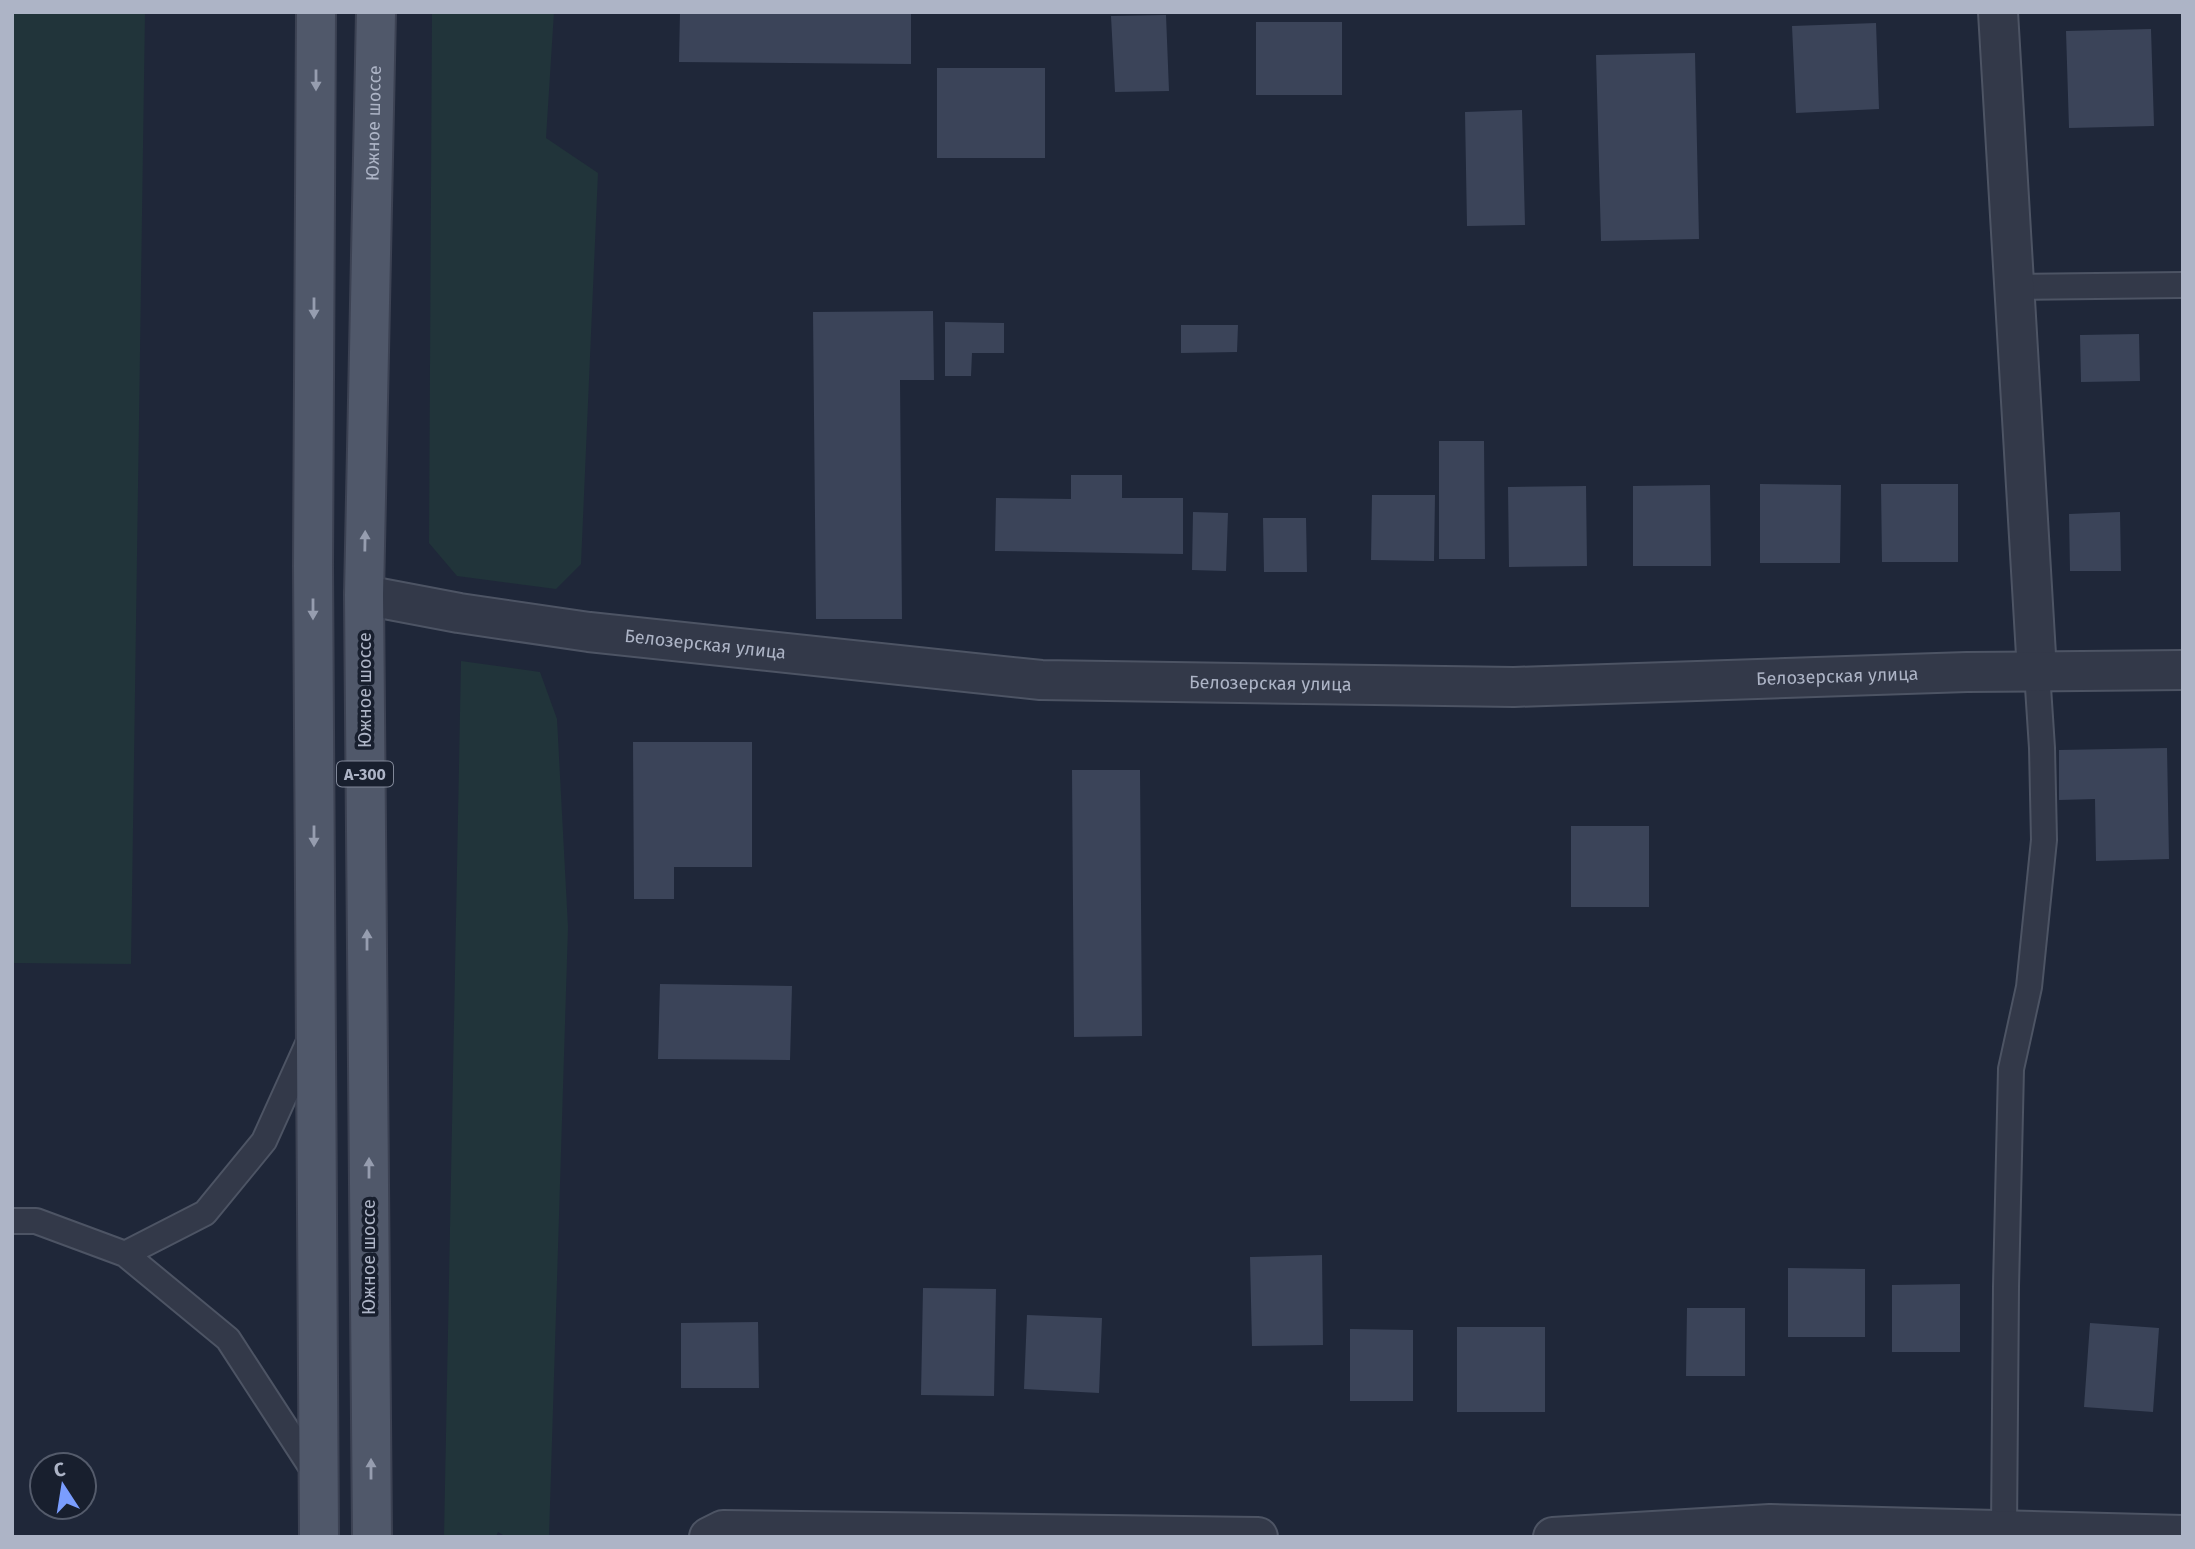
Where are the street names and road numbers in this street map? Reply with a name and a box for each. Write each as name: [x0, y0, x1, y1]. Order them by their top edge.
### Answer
street label: Южное шоссе: [362, 65, 386, 181]
street label: Белозерская улица: [623, 625, 787, 664]
street label: Южное шоссе: [354, 632, 376, 748]
street label: Белозерская улица: [1756, 663, 1919, 690]
street label: Белозерская улица: [1189, 671, 1352, 696]
road number: А-300: [337, 762, 393, 786]
street label: Южное шоссе: [358, 1199, 380, 1315]

